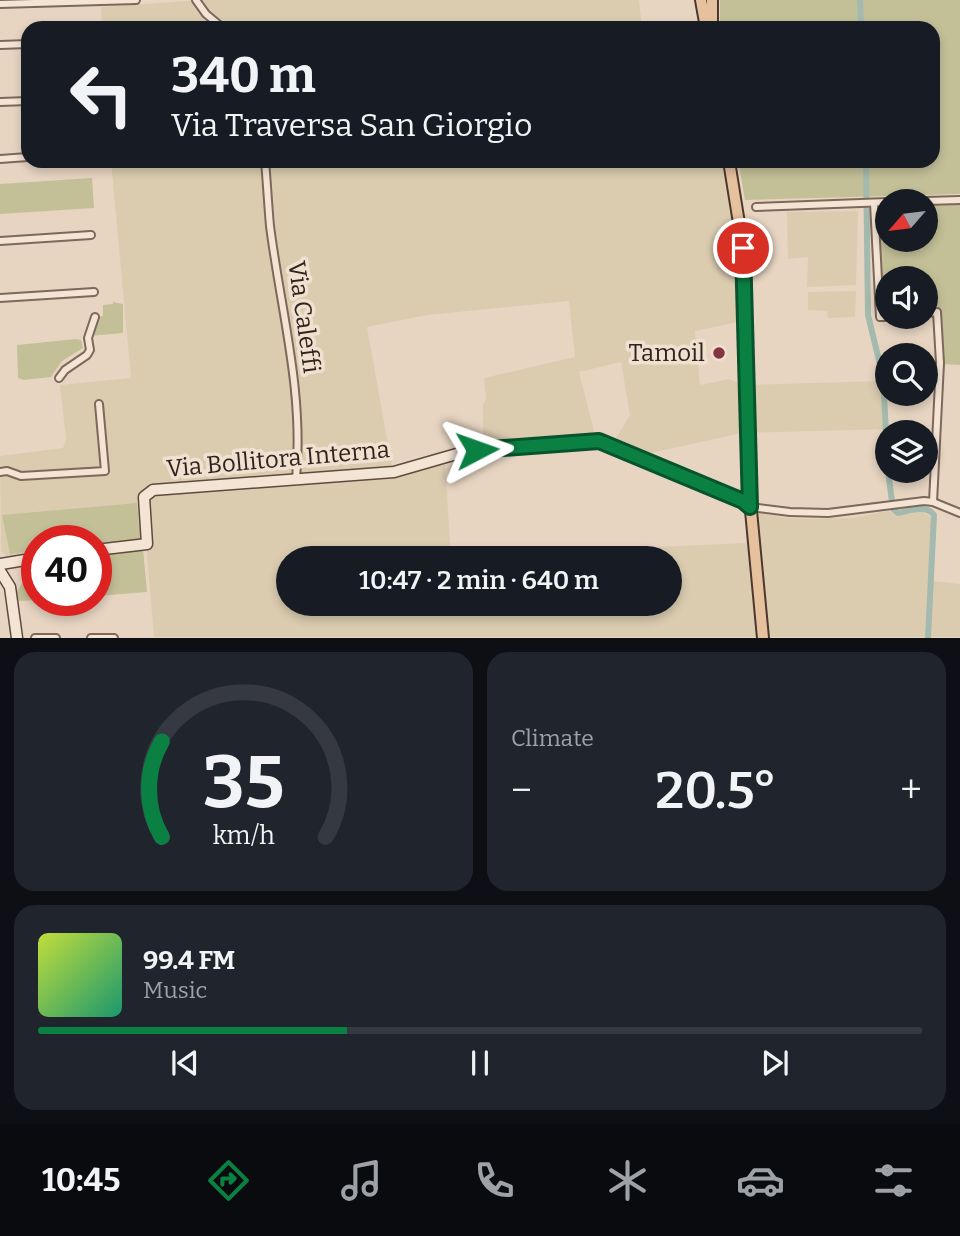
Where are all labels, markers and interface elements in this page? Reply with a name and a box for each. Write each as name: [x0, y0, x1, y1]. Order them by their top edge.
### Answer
text: 340 m: [171, 46, 316, 105]
icon: left: [56, 49, 147, 140]
text: Via Traversa San Giorgio: [171, 106, 532, 144]
north arrow: [875, 189, 938, 252]
map controls: [875, 189, 938, 483]
pin: [713, 218, 773, 278]
icon: arrive: [724, 229, 762, 267]
street label: Via Caleffi: [282, 259, 326, 375]
button: sound: [875, 266, 938, 329]
place label: Tamoil: [628, 339, 705, 367]
button: search: [875, 343, 938, 406]
marker: Tamoil: [711, 345, 727, 361]
position arrow: [440, 413, 514, 487]
button: layers: [875, 420, 938, 483]
street label: Via Bollitora Interna: [165, 435, 391, 483]
speed limit sign: 40: [21, 525, 112, 616]
text: 10:47 · 2 min · 640 m: [359, 565, 599, 596]
text: Climate: [511, 724, 594, 752]
text: 35: [203, 740, 284, 827]
text: 20.5°: [655, 759, 777, 822]
text: −: [511, 767, 532, 813]
text: +: [900, 767, 922, 813]
text: km/h: [213, 821, 275, 851]
text: 99.4 FM: [143, 945, 235, 976]
text: Music: [143, 976, 207, 1004]
icon: previous: [166, 1044, 204, 1082]
icon: pause: [461, 1044, 499, 1082]
icon: next: [756, 1044, 794, 1082]
icon: directions: [204, 1156, 253, 1205]
icon: music: [337, 1156, 386, 1205]
icon: phone: [470, 1156, 519, 1205]
icon: climate: [603, 1156, 652, 1205]
icon: car: [736, 1156, 785, 1205]
icon: filters: [869, 1156, 918, 1205]
text: 10:45: [42, 1161, 121, 1199]

